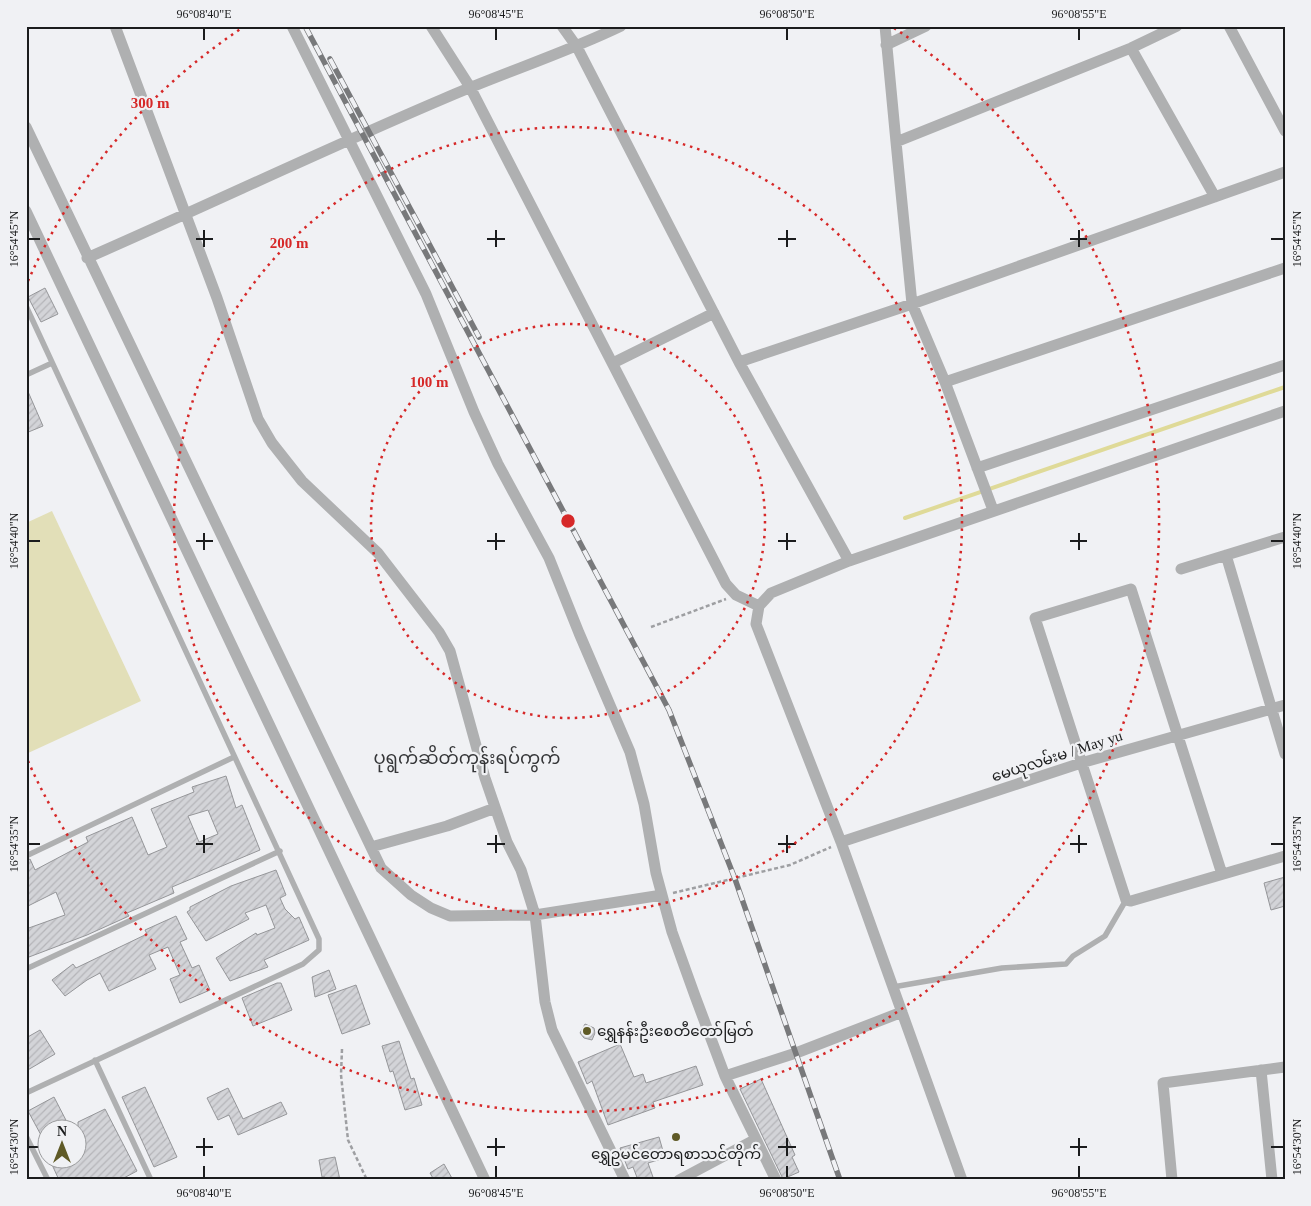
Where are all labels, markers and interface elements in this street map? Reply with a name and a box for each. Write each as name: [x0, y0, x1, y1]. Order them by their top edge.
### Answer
text: 96°08'40"E: [176, 7, 232, 21]
text: 96°08'45"E: [468, 7, 524, 21]
text: 96°08'50"E: [759, 7, 815, 21]
text: 96°08'55"E: [1051, 7, 1107, 21]
text: 300 m: [131, 95, 170, 111]
text: 16°54'45"N: [7, 210, 21, 267]
text: 16°54'45"N: [1290, 210, 1304, 267]
text: 200 m: [270, 235, 309, 251]
text: 100 m: [410, 374, 449, 390]
text: 16°54'40"N: [7, 512, 21, 569]
centre of rings: [559, 512, 577, 530]
text: 16°54'40"N: [1290, 512, 1304, 569]
street label: မေယုလမ်းမ / May yu: [989, 725, 1126, 789]
district label: ပုရွက်ဆိတ်ကုန်းရပ်ကွက်: [373, 744, 561, 773]
text: 16°54'35"N: [7, 815, 21, 872]
text: 16°54'35"N: [1290, 815, 1304, 872]
place label: ရွှေနန်းဦးစေတီတော်မြတ်: [597, 1021, 754, 1043]
marker: ရွှေနန်းဦးစေတီတော်မြတ်: [581, 1025, 593, 1037]
text: 16°54'30"N: [7, 1118, 21, 1175]
north arrow: [38, 1118, 88, 1168]
text: 16°54'30"N: [1290, 1118, 1304, 1175]
text: N: [57, 1124, 67, 1139]
marker: ရွှေဥမင်တောရစာသင်တိုက်: [670, 1131, 682, 1143]
place label: ရွှေဥမင်တောရစာသင်တိုက်: [591, 1144, 761, 1166]
text: 96°08'40"E: [176, 1186, 232, 1200]
text: 96°08'45"E: [468, 1186, 524, 1200]
text: 96°08'50"E: [759, 1186, 815, 1200]
text: 96°08'55"E: [1051, 1186, 1107, 1200]

